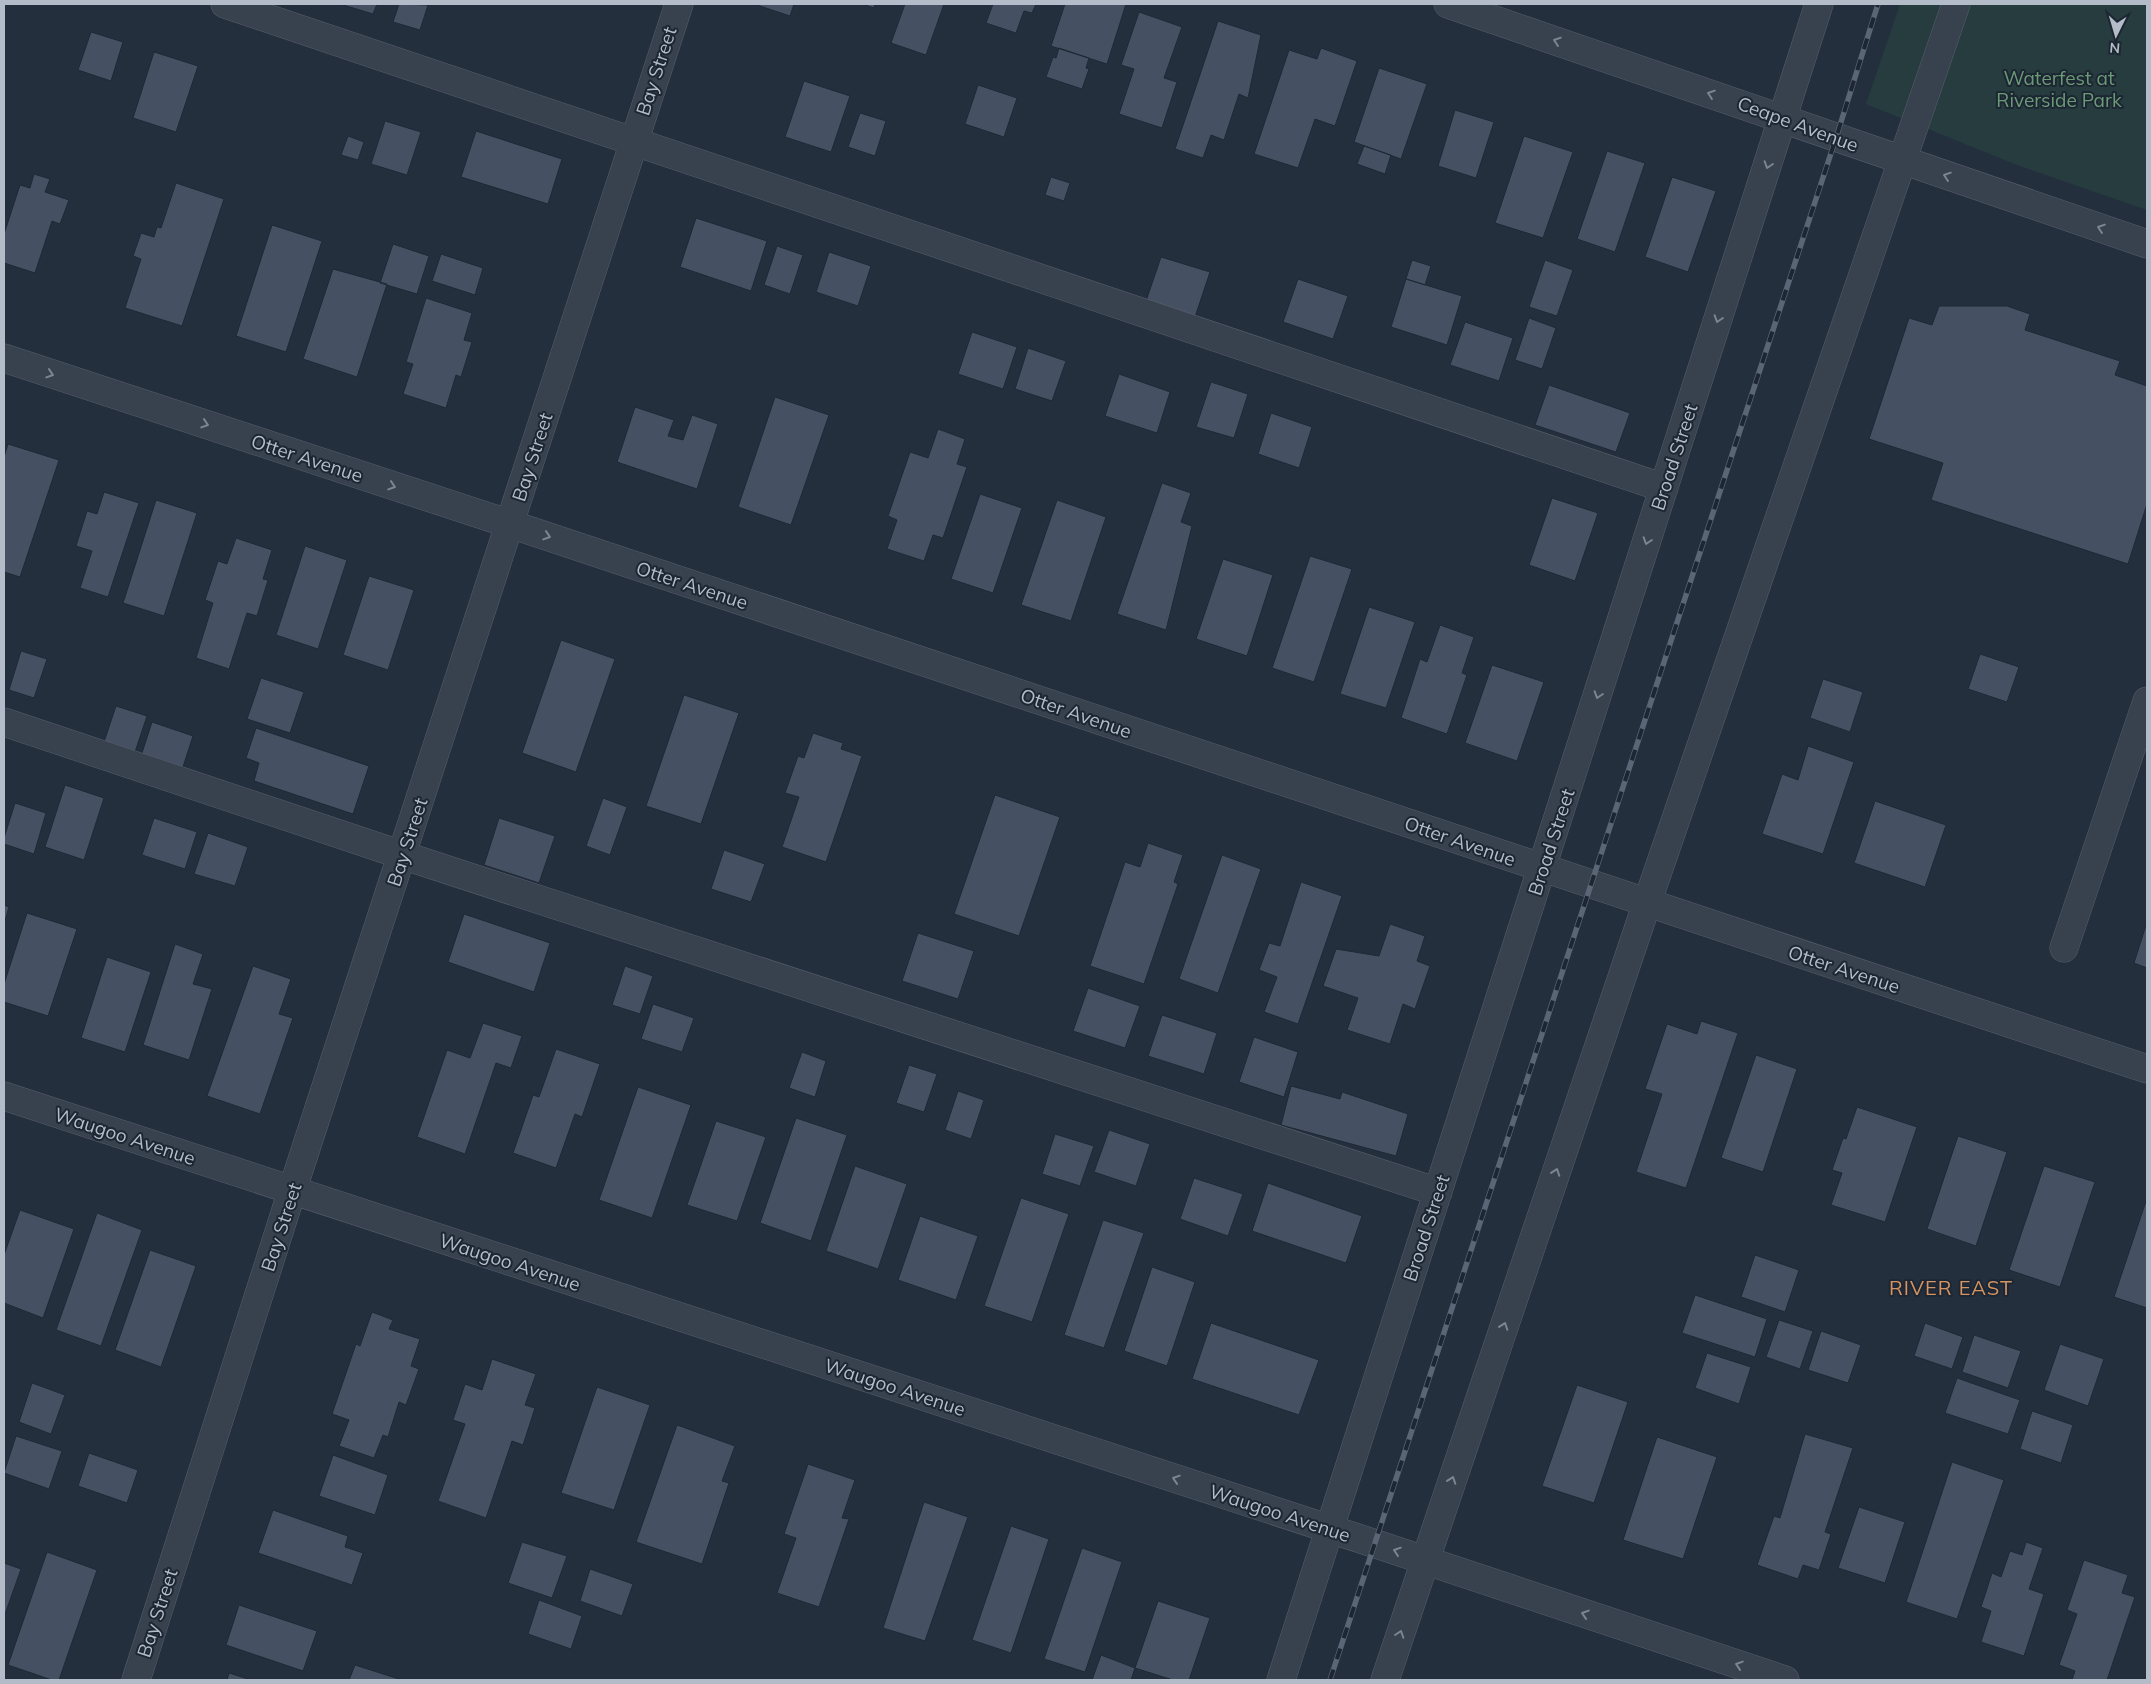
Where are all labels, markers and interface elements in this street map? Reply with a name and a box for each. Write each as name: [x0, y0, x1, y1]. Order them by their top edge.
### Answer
north arrow: [2091, 10, 2141, 60]
street label: Bay Street: [630, 23, 682, 118]
one-way arrow: [1554, 37, 1562, 47]
text: N: [2109, 39, 2121, 57]
park label: Waterfest at Riverside Park: [1996, 66, 2122, 112]
one-way arrow: [1707, 89, 1716, 99]
street label: Ceape Avenue: [1734, 91, 1862, 157]
one-way arrow: [1764, 160, 1774, 168]
one-way arrow: [1943, 172, 1952, 182]
one-way arrow: [2097, 224, 2106, 234]
one-way arrow: [1714, 315, 1724, 323]
one-way arrow: [45, 368, 54, 378]
street label: Broad Street: [1645, 400, 1703, 513]
street label: Bay Street: [506, 409, 558, 504]
one-way arrow: [200, 418, 208, 428]
street label: Otter Avenue: [248, 429, 366, 487]
one-way arrow: [388, 480, 396, 490]
one-way arrow: [542, 531, 550, 541]
one-way arrow: [1643, 536, 1653, 544]
street label: Otter Avenue: [633, 556, 751, 614]
street label: Otter Avenue: [1017, 683, 1135, 743]
one-way arrow: [1593, 691, 1603, 699]
street label: Broad Street: [1522, 785, 1580, 898]
street label: Bay Street: [381, 794, 433, 889]
street label: Otter Avenue: [1401, 811, 1519, 871]
street label: Otter Avenue: [1785, 940, 1903, 998]
street label: Waugoo Avenue: [52, 1102, 198, 1170]
one-way arrow: [1550, 1168, 1560, 1177]
street label: Broad Street: [1397, 1171, 1455, 1284]
street label: Bay Street: [255, 1179, 307, 1274]
street label: Waugoo Avenue: [437, 1228, 583, 1296]
district label: RIVER EAST: [1889, 1275, 2013, 1300]
one-way arrow: [1498, 1322, 1508, 1331]
street label: Waugoo Avenue: [822, 1353, 968, 1421]
one-way arrow: [1172, 1475, 1181, 1485]
one-way arrow: [1446, 1476, 1456, 1485]
street label: Waugoo Avenue: [1207, 1479, 1353, 1547]
one-way arrow: [1393, 1547, 1402, 1557]
street label: Bay Street: [131, 1565, 183, 1660]
one-way arrow: [1581, 1609, 1589, 1619]
one-way arrow: [1395, 1630, 1405, 1639]
one-way arrow: [1735, 1661, 1743, 1671]

